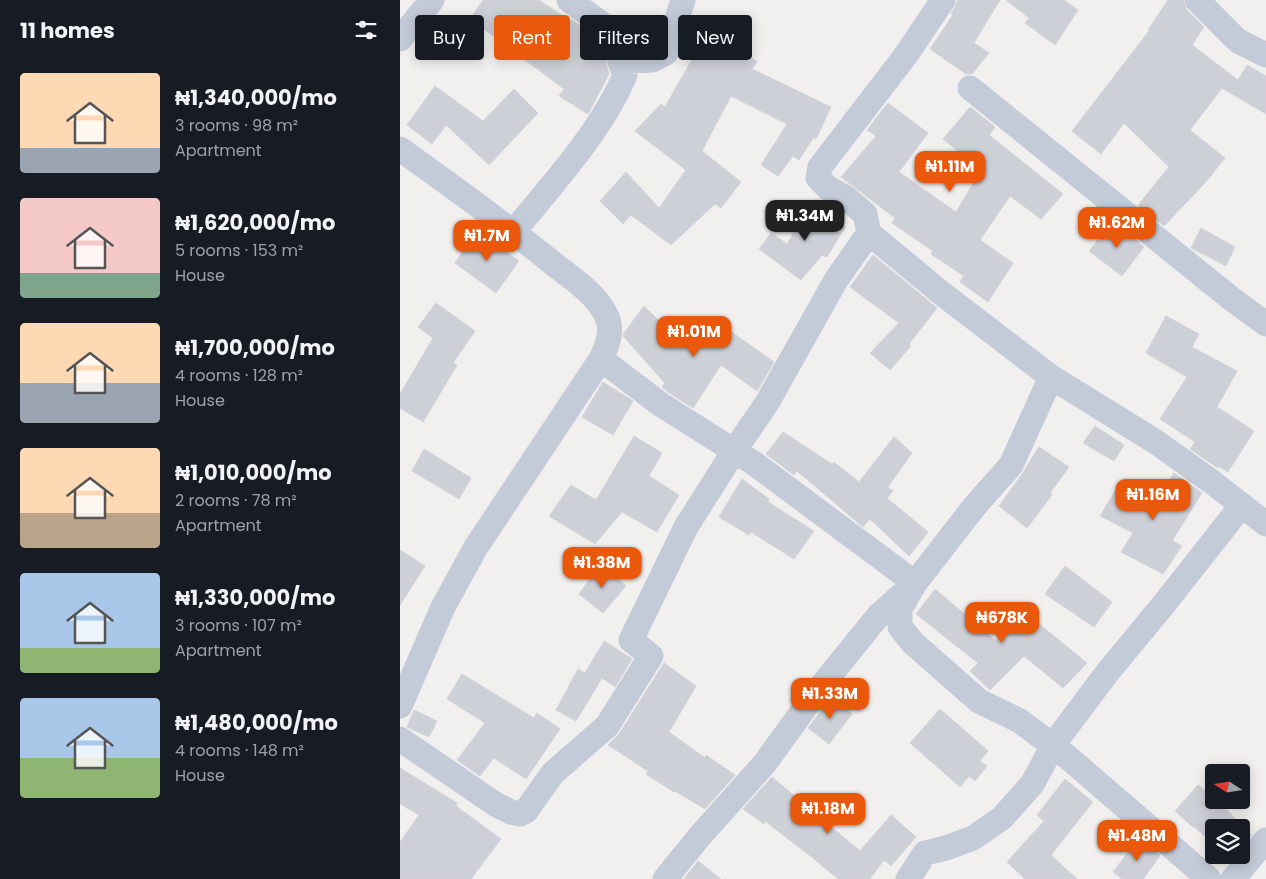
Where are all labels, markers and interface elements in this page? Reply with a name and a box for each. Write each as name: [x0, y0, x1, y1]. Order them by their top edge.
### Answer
chip: Buy: [415, 15, 484, 60]
chip: Rent: [494, 15, 570, 60]
chip: Filters: [580, 15, 668, 60]
chip: New: [678, 15, 752, 60]
text: 11 homes: [20, 16, 115, 45]
icon: filters: [352, 16, 380, 44]
text: ₦1,340,000/mo: [175, 83, 337, 112]
icon: home: [60, 93, 120, 153]
text: 3 rooms · 98 m²: [175, 114, 298, 137]
text: Apartment: [175, 139, 262, 162]
pin: ₦1.11M: [909, 150, 991, 193]
text: ₦1.11M: [926, 155, 974, 178]
pin: ₦1.34M: [764, 200, 846, 242]
text: ₦1.34M: [776, 204, 834, 227]
pin: ₦1.62M: [1076, 206, 1158, 249]
text: ₦1,620,000/mo: [175, 208, 335, 237]
text: ₦1.62M: [1089, 211, 1145, 234]
icon: home: [60, 218, 120, 278]
pin: ₦1.7M: [452, 220, 522, 262]
text: ₦1.7M: [464, 224, 510, 247]
text: 5 rooms · 153 m²: [175, 239, 303, 262]
text: House: [175, 264, 225, 287]
pin: ₦1.01M: [653, 316, 735, 358]
text: ₦1.01M: [667, 320, 721, 343]
text: ₦1,700,000/mo: [175, 333, 335, 362]
icon: home: [60, 343, 120, 403]
text: 4 rooms · 128 m²: [175, 364, 303, 387]
text: House: [175, 389, 225, 412]
text: ₦1,010,000/mo: [175, 458, 332, 487]
icon: home: [60, 468, 120, 528]
pin: ₦1.16M: [1112, 478, 1194, 521]
text: ₦1.16M: [1127, 483, 1179, 506]
text: 2 rooms · 78 m²: [175, 489, 297, 512]
text: Apartment: [175, 514, 262, 537]
pin: ₦1.38M: [561, 546, 643, 589]
text: ₦1.38M: [574, 551, 630, 574]
text: ₦1,330,000/mo: [175, 583, 335, 612]
icon: home: [60, 593, 120, 653]
pin: ₦678K: [967, 602, 1037, 644]
text: ₦678K: [976, 606, 1028, 629]
text: 3 rooms · 107 m²: [175, 614, 302, 637]
text: Apartment: [175, 639, 262, 662]
pin: ₦1.33M: [789, 678, 871, 720]
text: ₦1.33M: [802, 682, 858, 705]
text: ₦1,480,000/mo: [175, 708, 338, 737]
icon: home: [60, 718, 120, 778]
text: 4 rooms · 148 m²: [175, 739, 304, 762]
text: House: [175, 764, 225, 787]
north arrow: [1205, 764, 1250, 809]
map controls: [1205, 764, 1250, 864]
pin: ₦1.18M: [787, 792, 869, 835]
text: ₦1.18M: [801, 797, 855, 820]
button: layers: [1205, 819, 1250, 864]
pin: ₦1.48M: [1096, 820, 1178, 862]
text: ₦1.48M: [1108, 824, 1166, 847]

